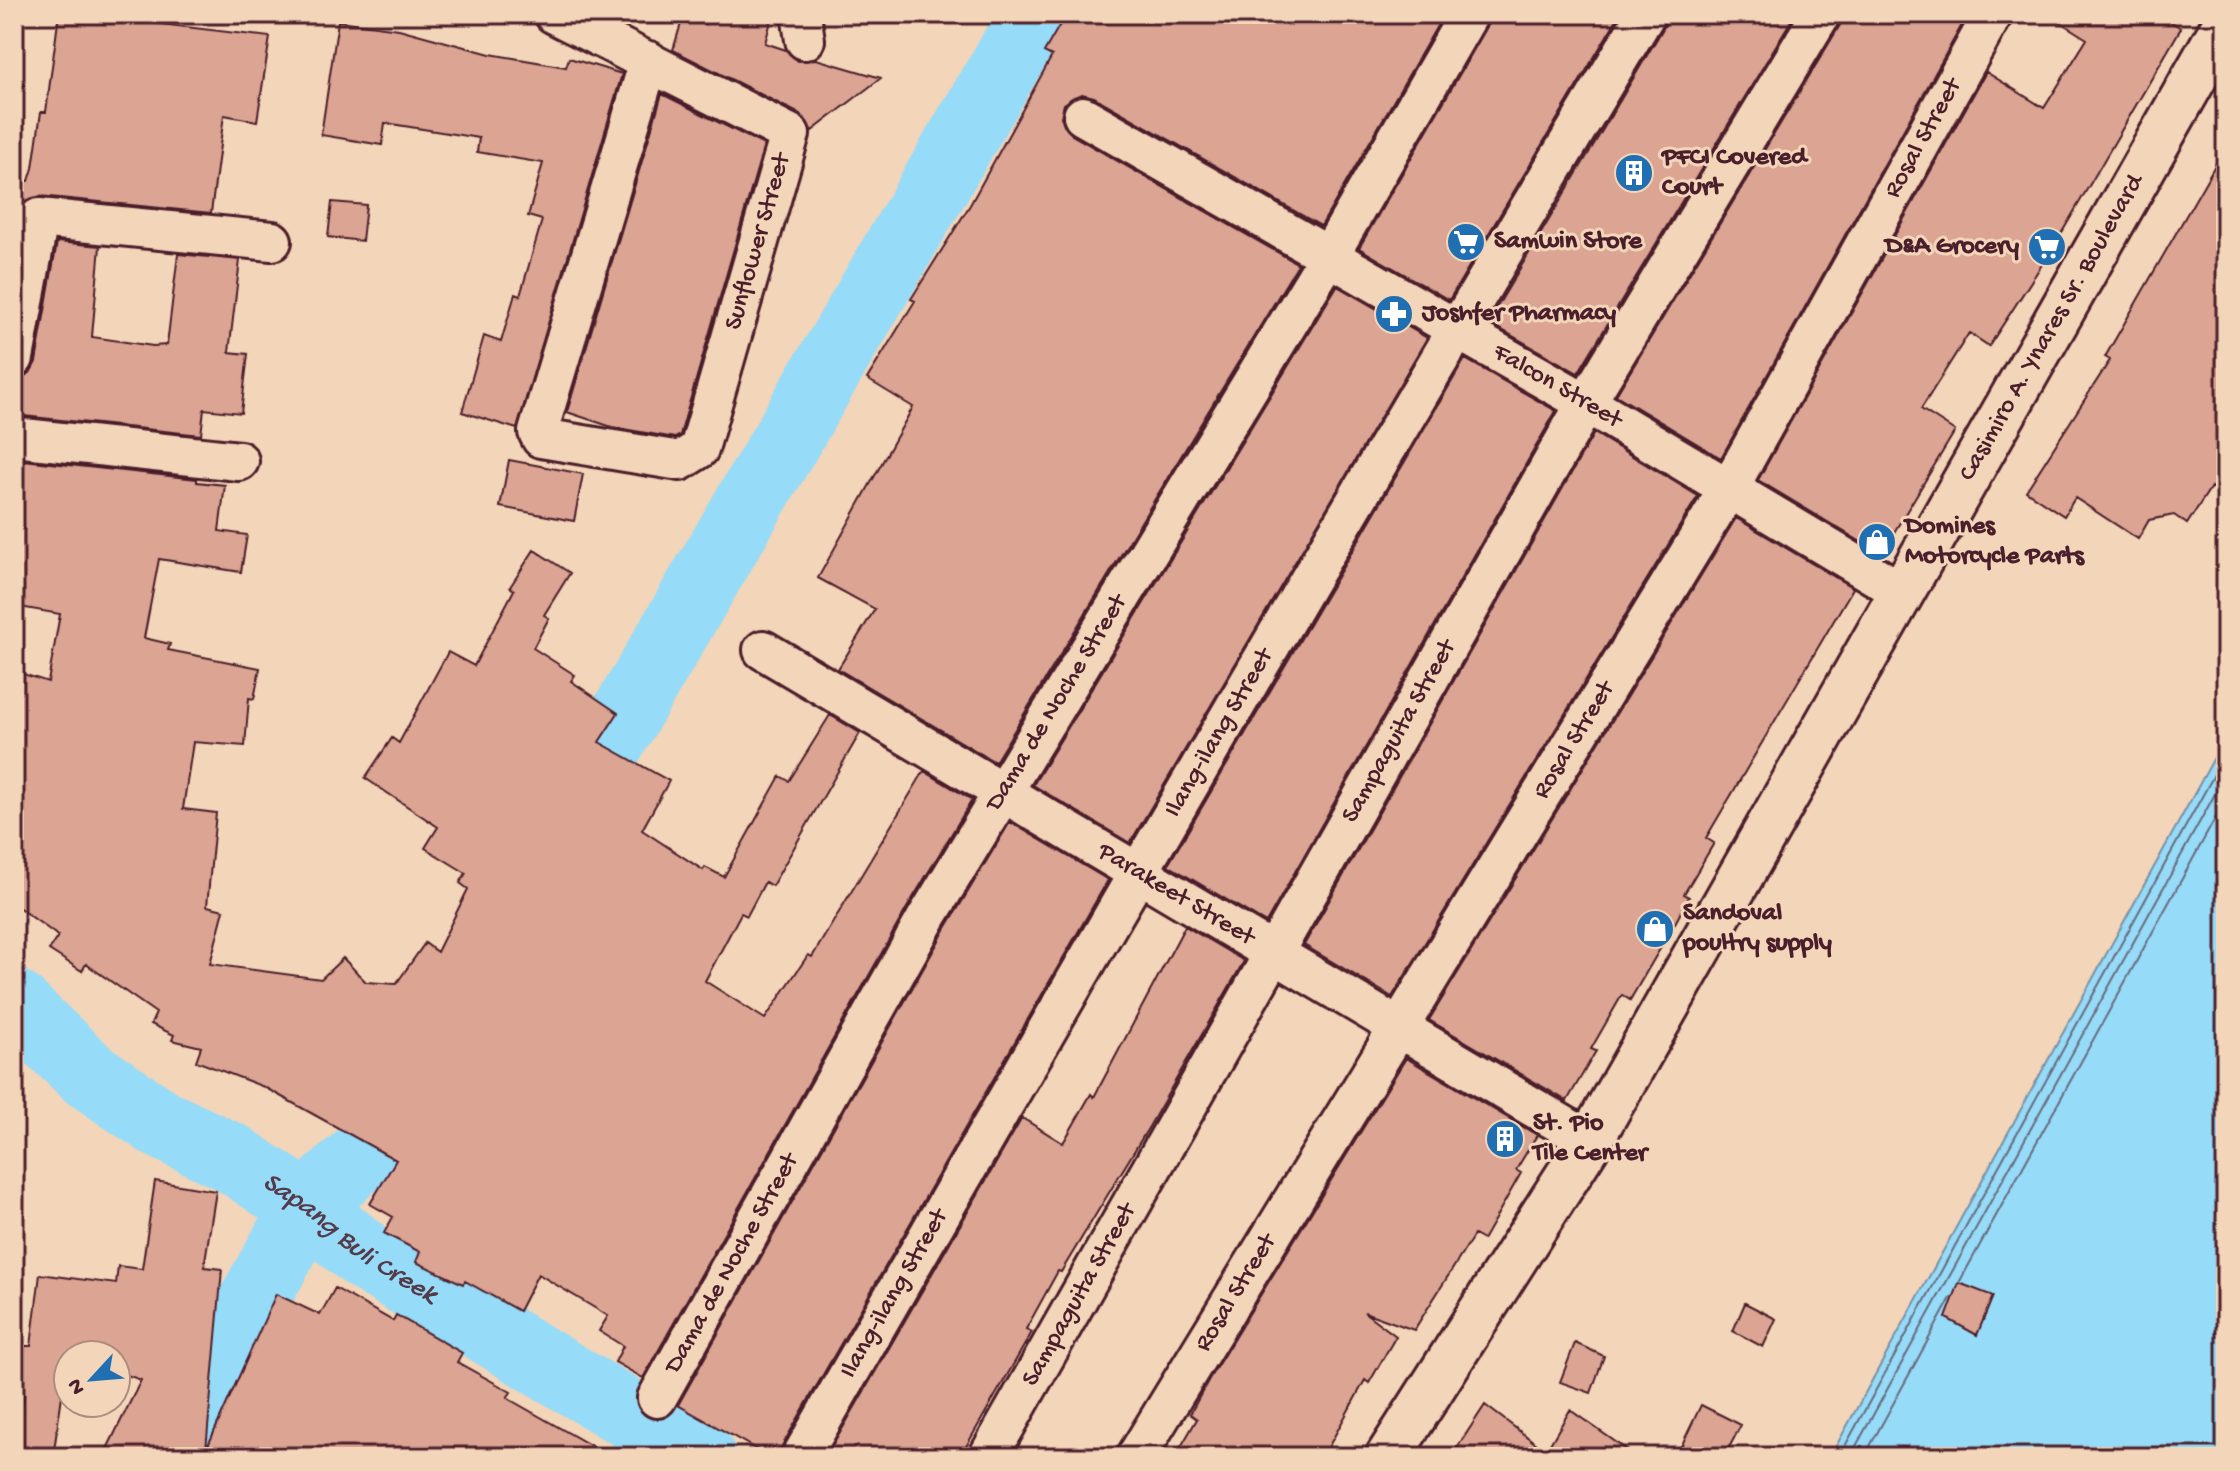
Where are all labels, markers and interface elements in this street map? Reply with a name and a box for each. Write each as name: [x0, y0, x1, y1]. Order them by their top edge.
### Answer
street label: Rosal Street: [1878, 71, 1971, 204]
place label: PFCI Covered Court: [1660, 143, 1809, 204]
street label: Sunflower Street: [719, 148, 800, 334]
building icon: PFCI Covered Court: [1613, 152, 1655, 194]
street label: Casimiro A. Ynares Sr. Boulevard: [1953, 168, 2152, 487]
supermarket icon: Samwin Store: [1445, 221, 1487, 263]
supermarket icon: D&A Grocery: [2026, 226, 2068, 268]
place label: Samwin Store: [1494, 227, 1644, 258]
place label: D&A Grocery: [1883, 232, 2019, 263]
pharmacy icon: Joshfer Pharmacy: [1373, 293, 1415, 335]
place label: Joshfer Pharmacy: [1421, 299, 1616, 330]
street label: Falcon Street: [1486, 337, 1629, 437]
place label: Domines Motorcycle Parts: [1903, 512, 2085, 573]
shop icon: Domines Motorcycle Parts: [1856, 521, 1898, 563]
street label: Dama de Noche Street: [979, 587, 1136, 819]
street label: Sampaguita Street: [1335, 633, 1465, 829]
street label: Ilang-ilang Street: [1158, 641, 1282, 823]
street label: Rosal Street: [1527, 674, 1623, 805]
street label: Parakeet Street: [1091, 836, 1262, 955]
place label: Sandoval poultry supply: [1682, 899, 1832, 960]
shop icon: Sandoval poultry supply: [1634, 908, 1676, 950]
place label: St. Pio Tile Center: [1531, 1109, 1650, 1170]
building icon: St. Pio Tile Center: [1484, 1118, 1526, 1160]
street label: Dama de Noche Street: [657, 1146, 808, 1381]
water label: Sapang Buli Creek: [256, 1166, 445, 1313]
street label: Sampaguita Street: [1016, 1196, 1145, 1392]
street label: Ilang-ilang Street: [834, 1202, 957, 1384]
street label: Rosal Street: [1188, 1227, 1285, 1358]
north arrow: [52, 1339, 132, 1419]
text: N: [63, 1374, 92, 1398]

